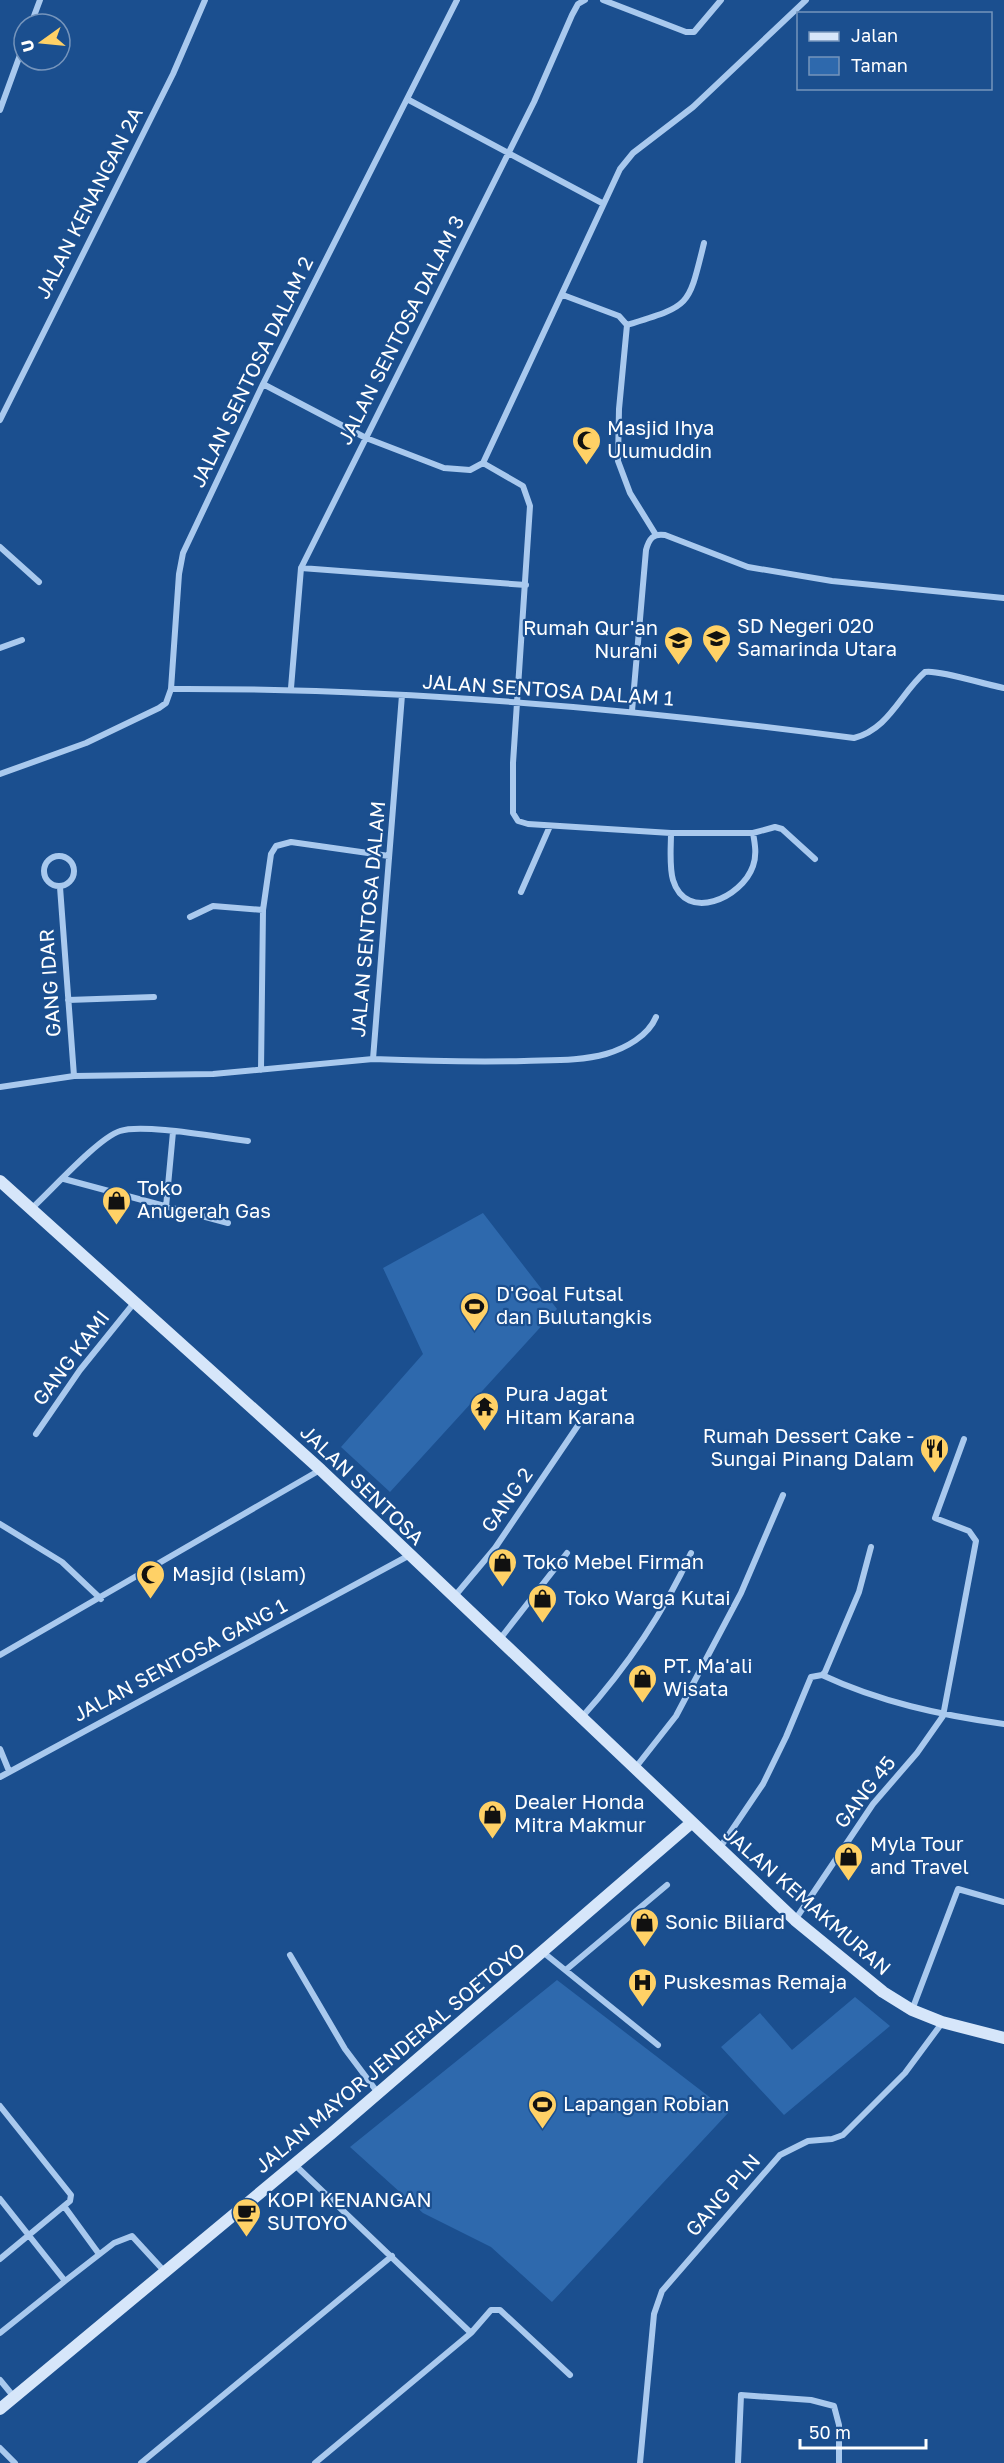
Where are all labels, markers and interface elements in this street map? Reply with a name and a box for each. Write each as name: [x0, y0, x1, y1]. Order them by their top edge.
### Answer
north arrow: [12, 12, 72, 72]
legend: [797, 12, 992, 90]
text: Jalan: [851, 24, 898, 46]
text: U: [16, 38, 39, 54]
text: Taman: [851, 54, 908, 76]
street label: JALAN KENANGAN 2A: [29, 103, 147, 302]
street label: JALAN SENTOSA DALAM 3: [332, 211, 468, 448]
street label: JALAN SENTOSA DALAM 2: [185, 252, 317, 491]
place label: Masjid Ihya Ulumuddin: [607, 415, 714, 462]
mosque icon: Masjid Ihya Ulumuddin: [570, 424, 602, 466]
place label: SD Negeri 020 Samarinda Utara: [737, 613, 897, 660]
place label: Rumah Qur'an Nurani: [523, 615, 658, 662]
school or university icon: SD Negeri 020 Samarinda Utara: [700, 622, 732, 664]
school or university icon: Rumah Qur'an Nurani: [663, 624, 695, 666]
street label: JALAN SENTOSA DALAM 1: [422, 668, 675, 710]
street label: JALAN SENTOSA DALAM: [345, 800, 389, 1038]
street label: GANG IDAR: [33, 928, 65, 1038]
place label: Toko Anugerah Gas: [137, 1175, 271, 1222]
shop icon: Toko Anugerah Gas: [100, 1184, 132, 1226]
place label: D'Goal Futsal dan Bulutangkis: [496, 1281, 652, 1328]
sports icon: D'Goal Futsal dan Bulutangkis: [459, 1290, 491, 1332]
street label: GANG KAMI: [27, 1305, 114, 1410]
place label: Pura Jagat Hitam Karana: [505, 1381, 635, 1428]
temple icon: Pura Jagat Hitam Karana: [468, 1390, 500, 1432]
street label: JALAN SENTOSA: [296, 1419, 429, 1549]
place label: Rumah Dessert Cake - Sungai Pinang Dalam: [703, 1423, 914, 1470]
restaurant icon: Rumah Dessert Cake - Sungai Pinang Dalam: [919, 1432, 951, 1474]
street label: GANG 2: [475, 1463, 537, 1536]
shop icon: Toko Mebel Firman: [486, 1546, 518, 1588]
place label: Toko Mebel Firman: [523, 1549, 704, 1573]
mosque icon: Masjid (Islam): [135, 1558, 167, 1600]
place label: Masjid (Islam): [172, 1561, 307, 1585]
shop icon: Toko Warga Kutai: [527, 1582, 559, 1624]
place label: Toko Warga Kutai: [564, 1585, 731, 1609]
street label: JALAN SENTOSA GANG 1: [69, 1592, 291, 1726]
place label: PT. Ma'ali Wisata: [663, 1653, 753, 1700]
shop icon: PT. Ma'ali Wisata: [626, 1662, 658, 1704]
street label: GANG 45: [829, 1750, 900, 1832]
place label: Dealer Honda Mitra Makmur: [514, 1789, 646, 1836]
shop icon: Dealer Honda Mitra Makmur: [477, 1798, 509, 1840]
street label: JALAN KEMAKMURAN: [719, 1821, 896, 1979]
place label: Myla Tour and Travel: [870, 1831, 969, 1878]
shop icon: Myla Tour and Travel: [833, 1840, 865, 1882]
shop icon: Sonic Biliard: [628, 1906, 660, 1948]
place label: Sonic Biliard: [665, 1909, 785, 1933]
street label: JALAN MAYOR JENDERAL SOETOYO: [250, 1937, 529, 2177]
hospital icon: Puskesmas Remaja: [626, 1966, 658, 2008]
place label: Puskesmas Remaja: [663, 1969, 847, 1993]
sports icon: Lapangan Robian: [526, 2088, 558, 2130]
place label: Lapangan Robian: [563, 2091, 729, 2115]
street label: GANG PLN: [680, 2148, 764, 2240]
place label: KOPI KENANGAN SUTOYO: [267, 2187, 432, 2234]
cafe icon: KOPI KENANGAN SUTOYO: [230, 2196, 262, 2238]
scale bar: [800, 2412, 926, 2450]
text: 50 m: [809, 2421, 851, 2443]

